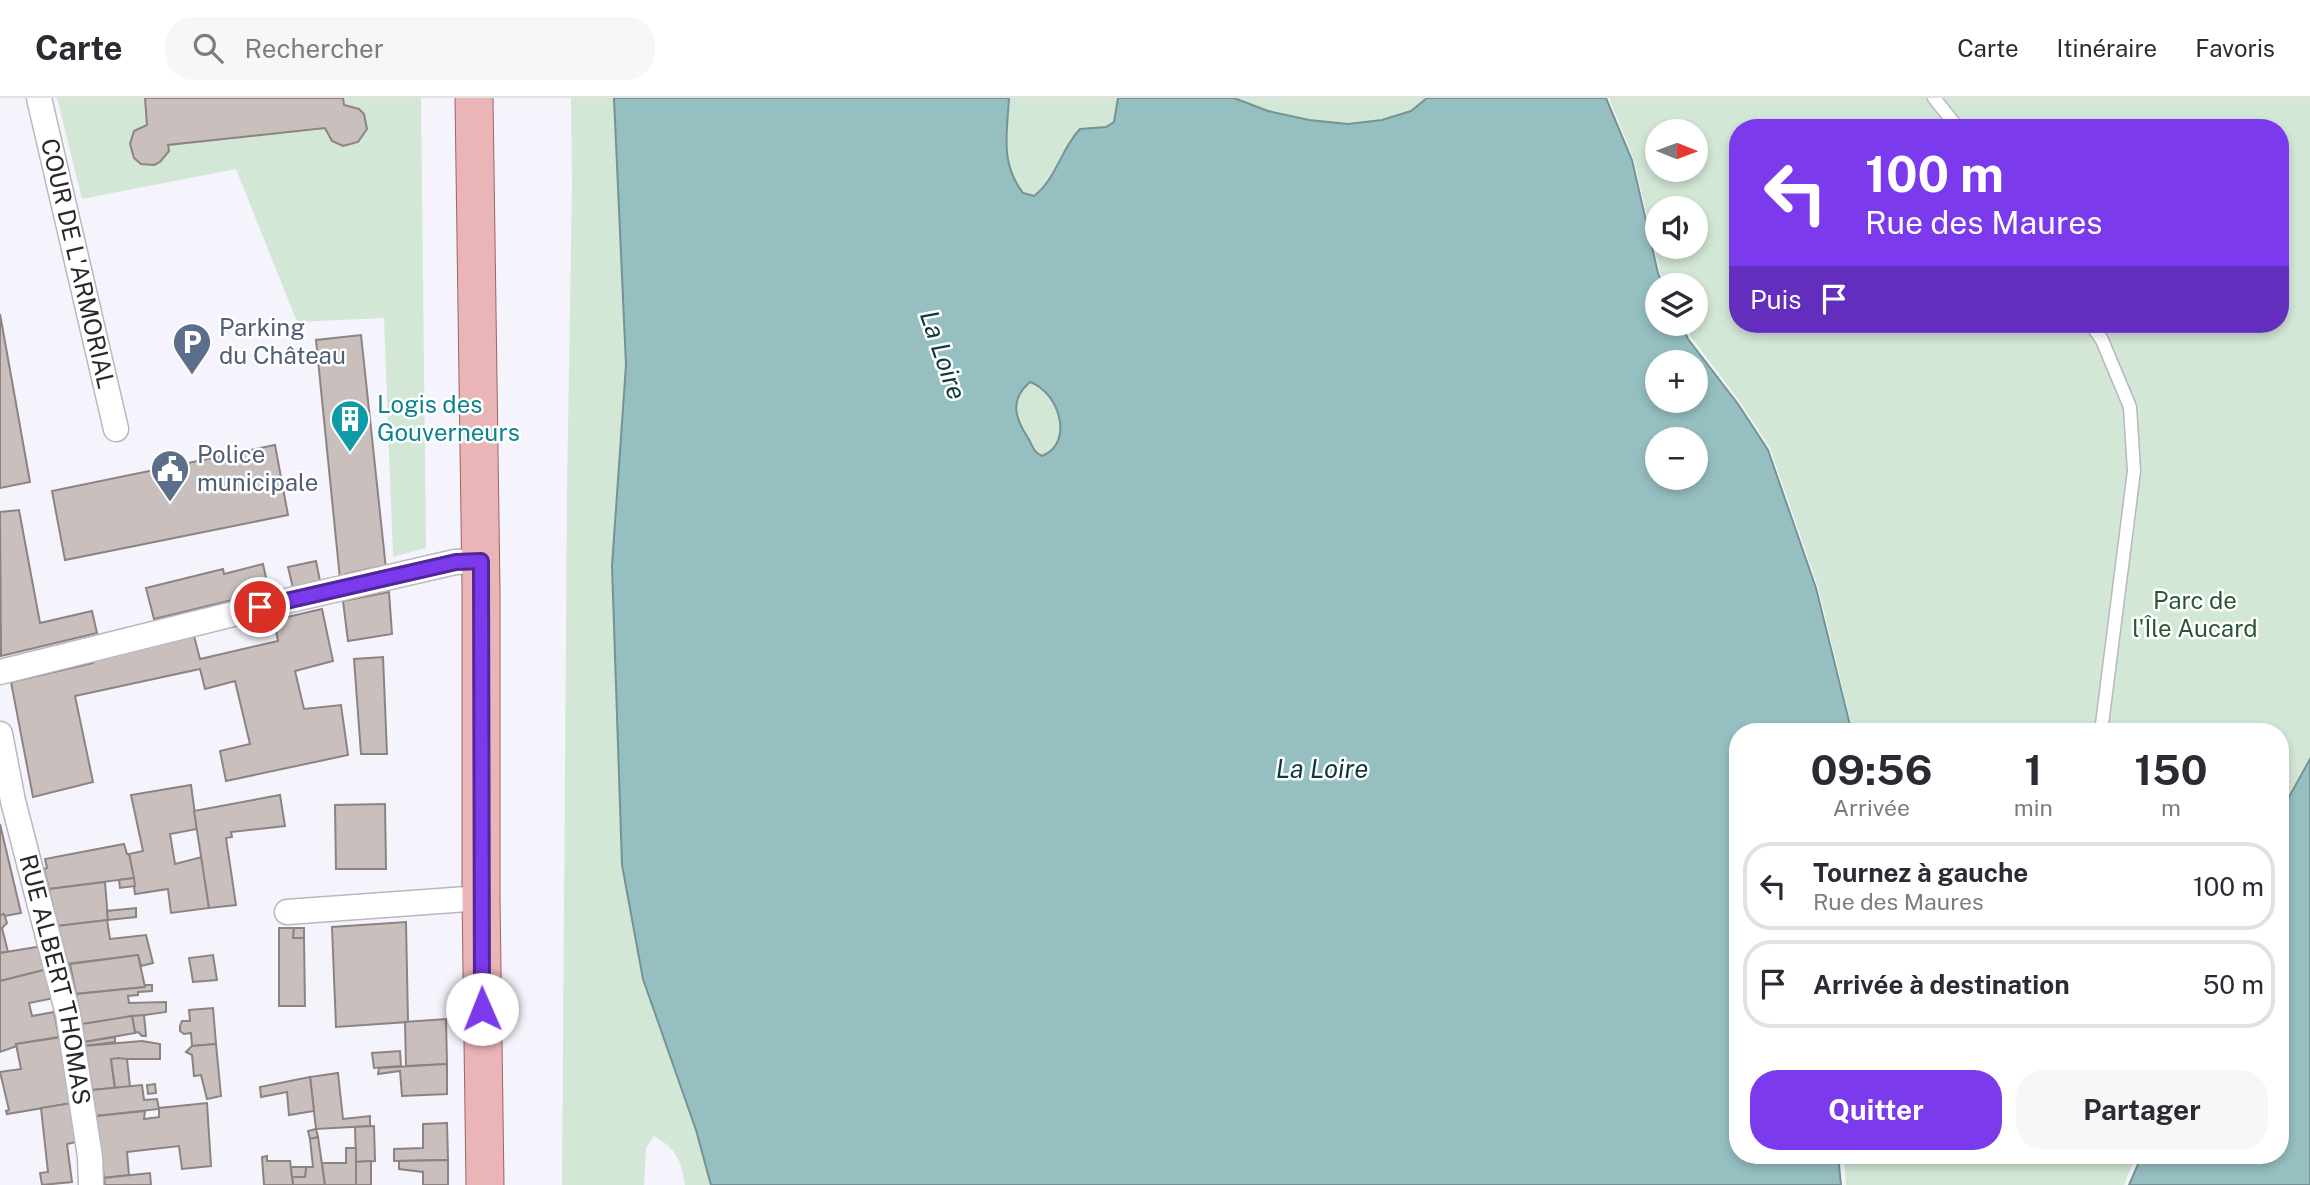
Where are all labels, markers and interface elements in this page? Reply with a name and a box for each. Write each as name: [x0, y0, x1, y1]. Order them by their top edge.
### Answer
search box: [165, 17, 655, 80]
text: Carte: [35, 29, 123, 67]
icon: search: [189, 29, 227, 67]
text: Rechercher: [245, 33, 384, 64]
text: Carte: [1957, 34, 2019, 62]
text: Itinéraire: [2057, 34, 2157, 62]
text: Favoris: [2195, 34, 2275, 62]
north arrow: [1645, 119, 1708, 182]
map controls: [1645, 119, 1708, 490]
street label: COUR DE L'ARMORIAL: [36, 135, 121, 391]
text: 100 m: [1865, 145, 2004, 203]
icon: left: [1750, 147, 1841, 238]
button: sound: [1645, 196, 1708, 259]
text: Rue des Maures: [1865, 204, 2102, 241]
button: layers: [1645, 273, 1708, 336]
icon: arrive: [1815, 280, 1853, 318]
text: Puis: [1750, 284, 1801, 315]
water label: La Loire: [914, 306, 973, 404]
place label: Parking du Château: [219, 313, 346, 369]
parking icon: Parking du Château: [171, 321, 213, 376]
button: +: [1645, 350, 1708, 413]
place label: Logis des Gouverneurs: [377, 390, 520, 446]
building icon: Logis des Gouverneurs: [329, 398, 371, 453]
button: −: [1645, 427, 1708, 490]
place label: Police municipale: [197, 440, 318, 496]
public building icon: Police municipale: [149, 448, 191, 503]
pin: [230, 577, 290, 637]
park label: Parc de l'Île Aucard: [2132, 586, 2258, 642]
icon: arrive: [241, 588, 279, 626]
text: 09:56: [1810, 745, 1932, 794]
text: 1: [2024, 745, 2042, 794]
text: 150: [2134, 745, 2208, 794]
water label: La Loire: [1276, 753, 1368, 784]
text: Arrivée: [1833, 794, 1910, 821]
text: min: [2014, 794, 2053, 821]
text: m: [2161, 794, 2181, 821]
street label: RUE ALBERT THOMAS: [14, 851, 97, 1107]
text: Tournez à gauche: [1813, 857, 2028, 888]
icon: left: [1754, 867, 1792, 905]
text: 100 m: [2193, 871, 2264, 902]
text: Rue des Maures: [1813, 888, 1984, 915]
icon: arrive: [1754, 965, 1792, 1003]
text: Arrivée à destination: [1813, 969, 2070, 1000]
text: 50 m: [2203, 969, 2264, 1000]
position arrow: [445, 972, 519, 1046]
button: Quitter: [1750, 1070, 2002, 1150]
button: Partager: [2016, 1070, 2268, 1150]

